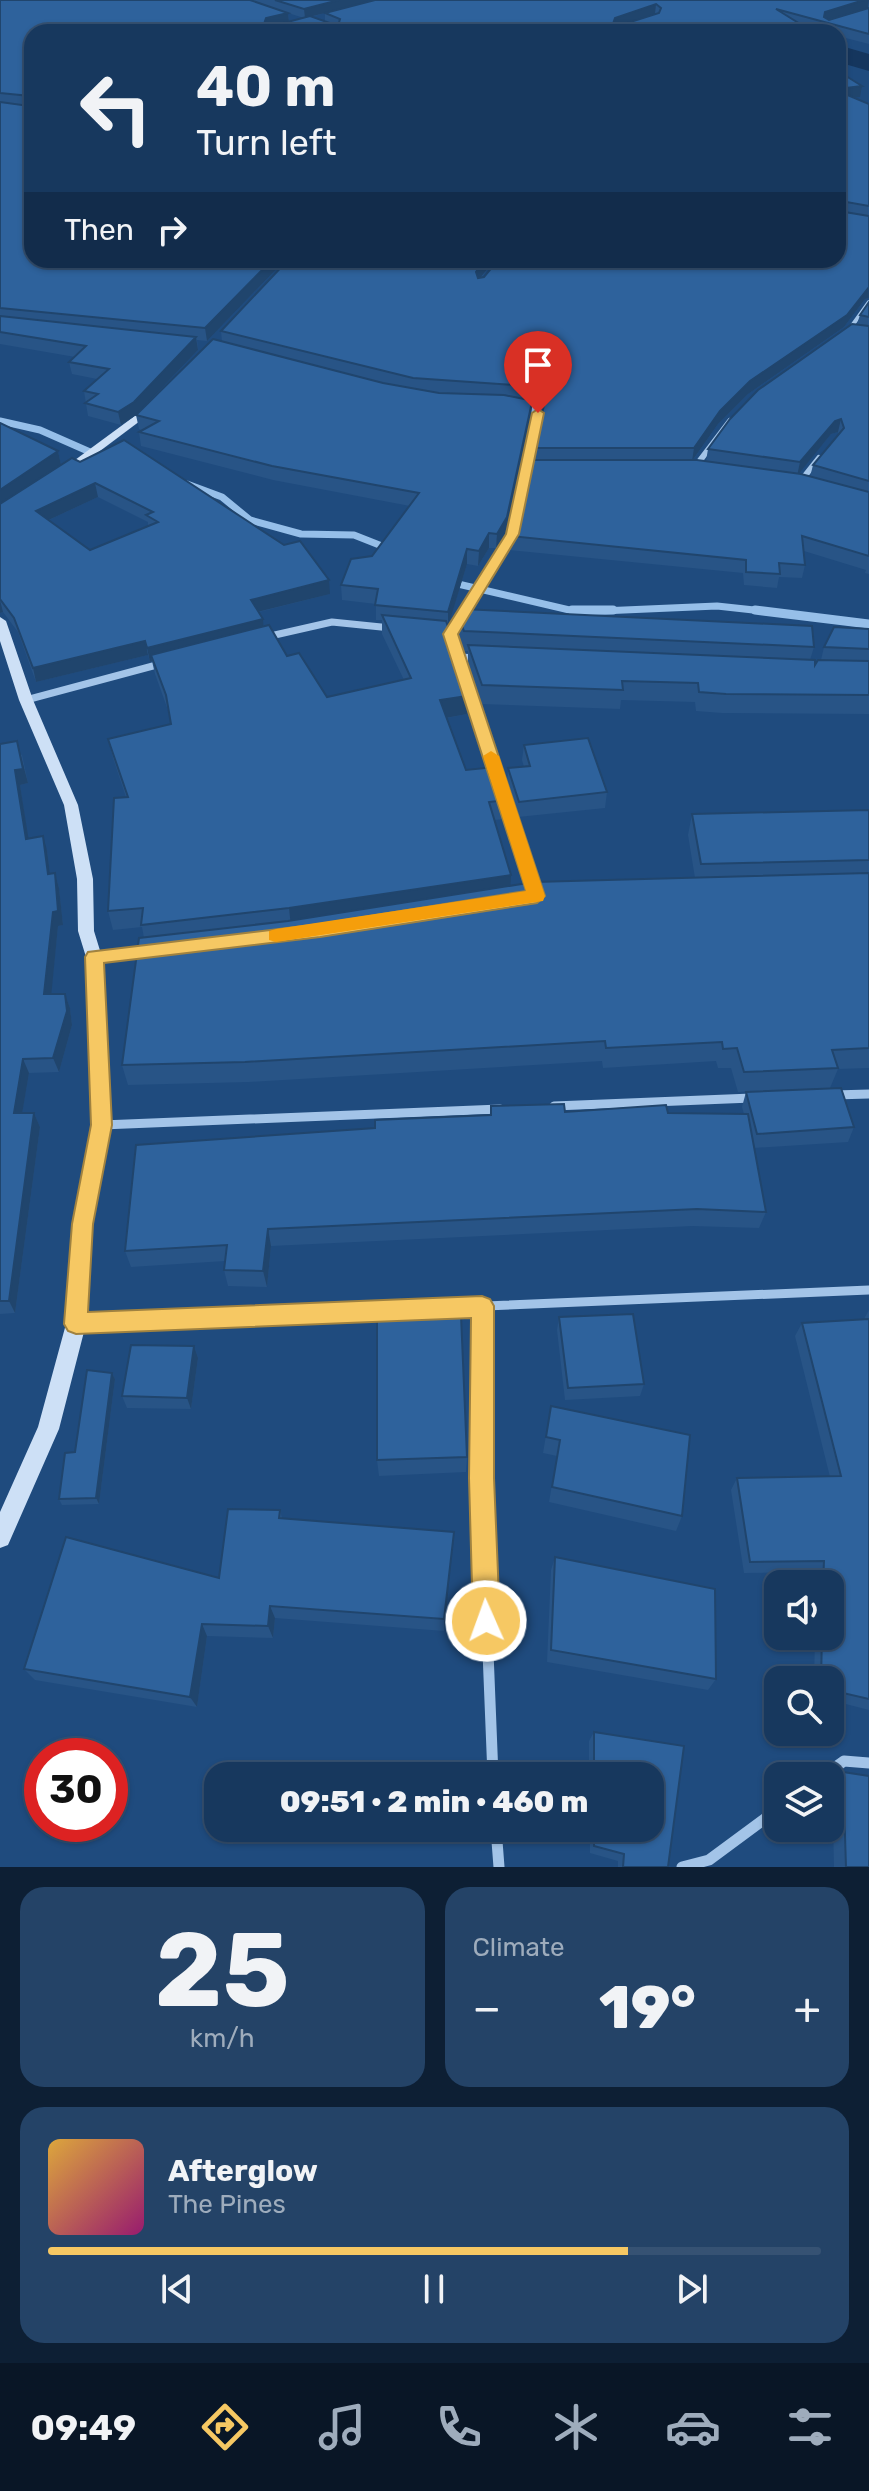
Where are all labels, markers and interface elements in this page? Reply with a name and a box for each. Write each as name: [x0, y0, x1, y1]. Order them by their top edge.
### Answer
text: 40 m: [196, 54, 336, 120]
icon: left: [64, 56, 168, 160]
text: Turn left: [196, 121, 337, 164]
icon: right: [150, 208, 194, 252]
text: Then: [64, 212, 134, 248]
pin: [504, 331, 572, 413]
icon: arrive: [516, 343, 560, 387]
map controls: [764, 1570, 844, 1842]
button: sound: [764, 1570, 844, 1650]
position arrow: [444, 1579, 528, 1663]
button: search: [764, 1666, 844, 1746]
speed limit sign: 30: [24, 1738, 128, 1842]
button: layers: [764, 1762, 844, 1842]
text: 09:51 · 2 min · 460 m: [280, 1784, 588, 1820]
text: 25: [155, 1909, 290, 2032]
text: Climate: [473, 1932, 565, 1963]
text: 19°: [599, 1972, 696, 2043]
text: −: [473, 1982, 501, 2034]
text: +: [794, 1982, 821, 2034]
text: km/h: [190, 2023, 255, 2054]
text: Afterglow: [168, 2153, 318, 2189]
text: The Pines: [168, 2189, 286, 2220]
icon: previous: [155, 2267, 199, 2311]
icon: pause: [412, 2267, 456, 2311]
icon: next: [670, 2267, 714, 2311]
icon: directions: [197, 2399, 253, 2455]
icon: music: [314, 2399, 370, 2455]
icon: phone: [431, 2399, 487, 2455]
icon: climate: [548, 2399, 604, 2455]
icon: car: [665, 2399, 721, 2455]
icon: filters: [782, 2399, 838, 2455]
text: 09:49: [31, 2406, 136, 2449]

